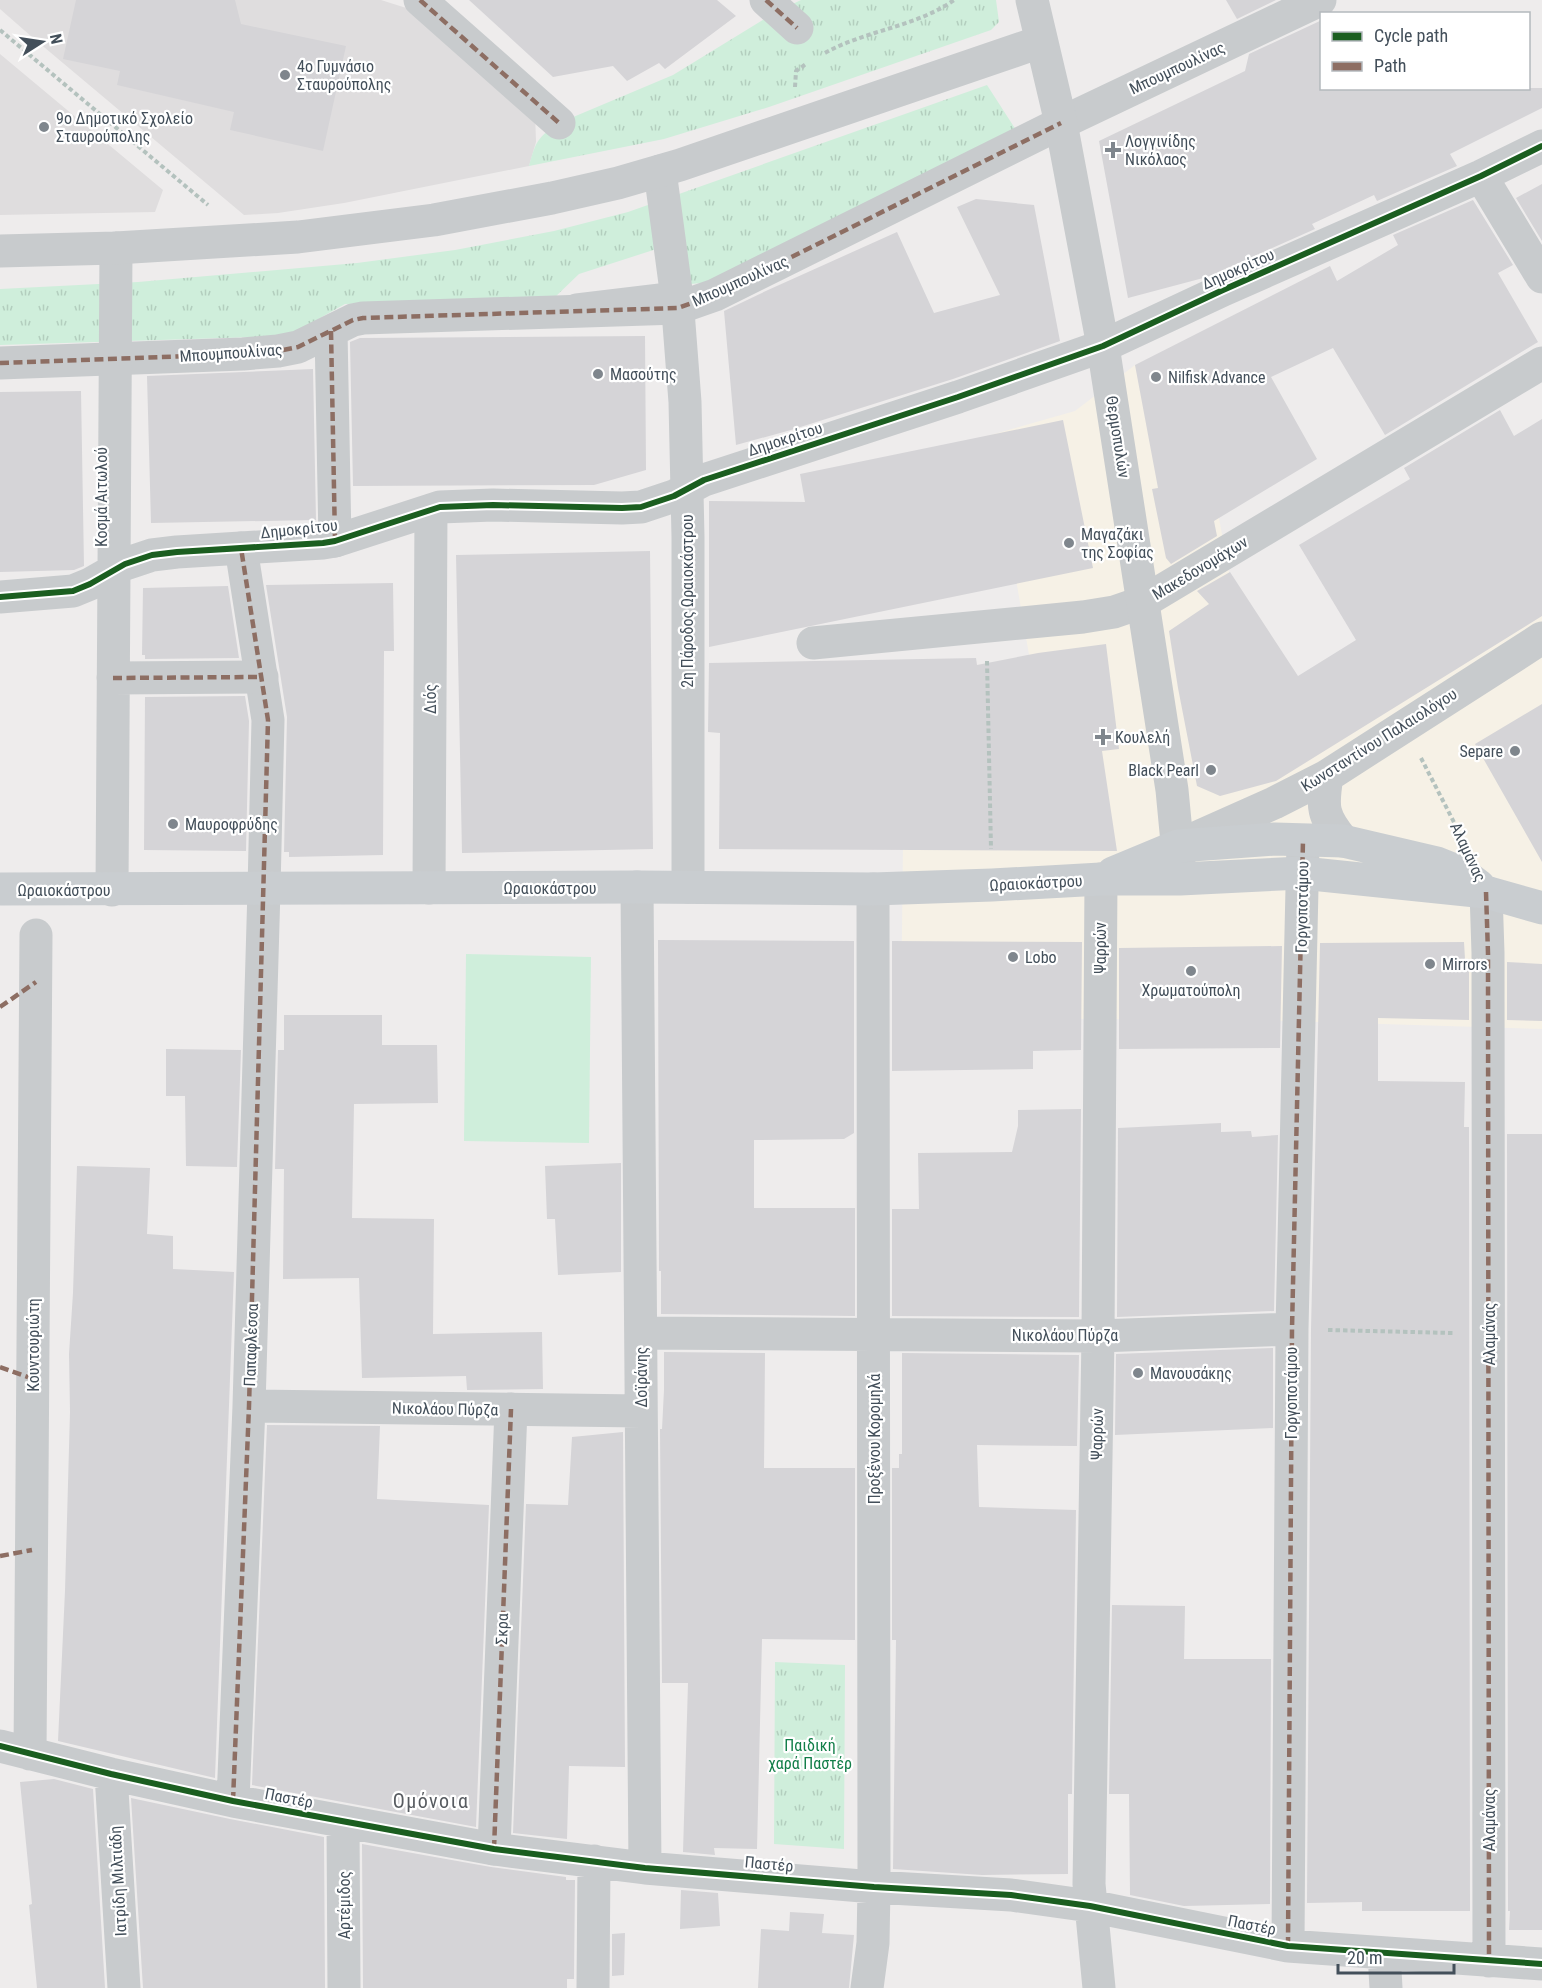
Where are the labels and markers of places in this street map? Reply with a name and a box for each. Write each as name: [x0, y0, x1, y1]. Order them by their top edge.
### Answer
place label: 4ο Γυμνάσιο Σταυρούπολης: [297, 57, 391, 94]
marker: 4ο Γυμνάσιο Σταυρούπολης: [278, 68, 292, 82]
place label: 9ο Δημοτικό Σχολείο Σταυρούπολης: [56, 109, 193, 146]
marker: 9ο Δημοτικό Σχολείο Σταυρούπολης: [37, 120, 51, 134]
place label: Λογγινίδης Νικόλαος: [1125, 132, 1196, 169]
marker: Λογγινίδης Νικόλαος: [1106, 143, 1120, 157]
place label: Μασούτης: [610, 365, 677, 384]
marker: Μασούτης: [591, 367, 605, 381]
place label: Nilfisk Advance: [1168, 368, 1265, 387]
marker: Nilfisk Advance: [1149, 370, 1163, 384]
place label: Μαγαζάκι της Σοφίας: [1081, 525, 1154, 562]
marker: Μαγαζάκι της Σοφίας: [1062, 536, 1076, 550]
place label: Κουλελή: [1115, 728, 1170, 747]
marker: Κουλελή: [1096, 730, 1110, 744]
place label: Separe: [1459, 742, 1503, 761]
marker: Separe: [1508, 744, 1522, 758]
place label: Black Pearl: [1128, 761, 1199, 780]
marker: Black Pearl: [1204, 763, 1218, 777]
place label: Μαυροφρύδης: [185, 815, 278, 834]
marker: Μαυροφρύδης: [166, 817, 180, 831]
place label: Lobo: [1025, 948, 1057, 967]
marker: Lobo: [1006, 950, 1020, 964]
place label: Mirrors: [1442, 955, 1488, 974]
marker: Mirrors: [1423, 957, 1437, 971]
marker: Χρωματούπολη: [1184, 964, 1198, 978]
place label: Χρωματούπολη: [1141, 981, 1241, 1000]
place label: Μανουσάκης: [1150, 1364, 1232, 1383]
marker: Μανουσάκης: [1131, 1366, 1145, 1380]

